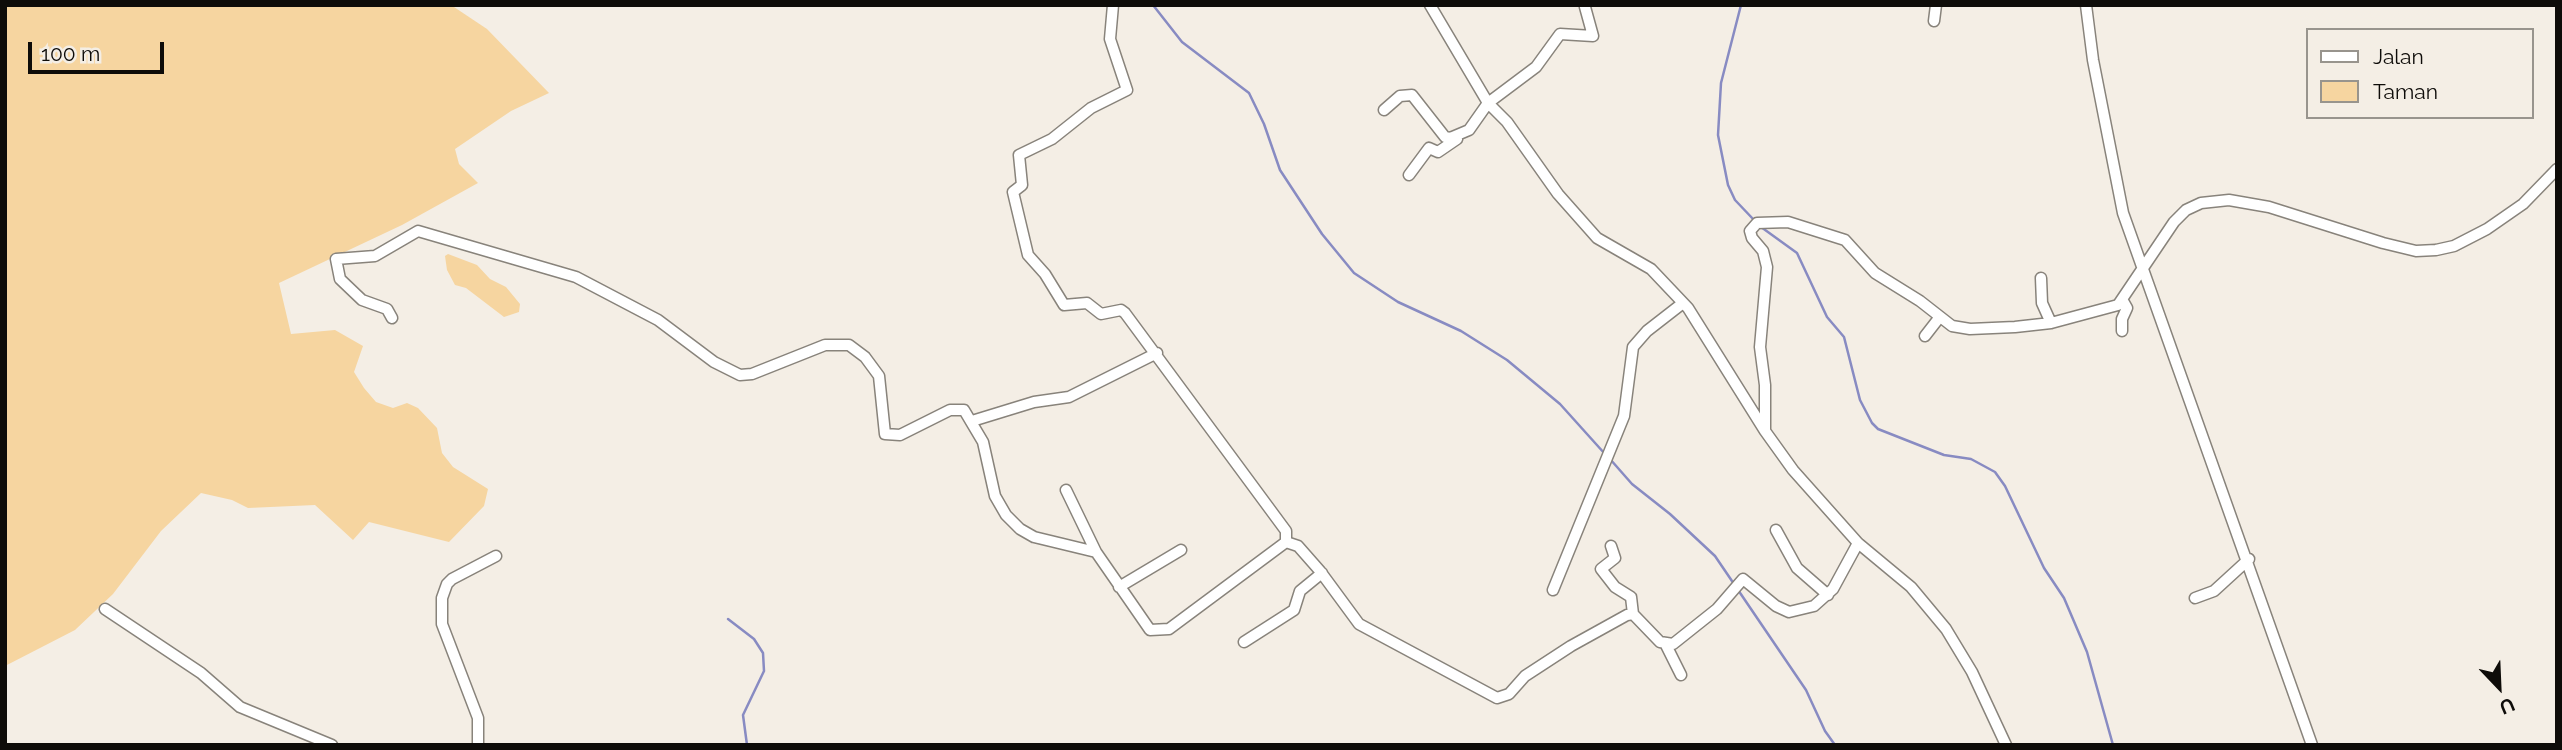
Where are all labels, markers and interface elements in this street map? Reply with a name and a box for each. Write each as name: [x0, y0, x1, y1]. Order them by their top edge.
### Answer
scale bar: [32, 28, 168, 72]
legend: [2306, 28, 2534, 119]
text: 100 m: [41, 41, 100, 66]
text: Jalan: [2373, 44, 2424, 69]
text: Taman: [2373, 79, 2438, 104]
north arrow: [2464, 652, 2534, 722]
text: U: [2496, 693, 2518, 719]

